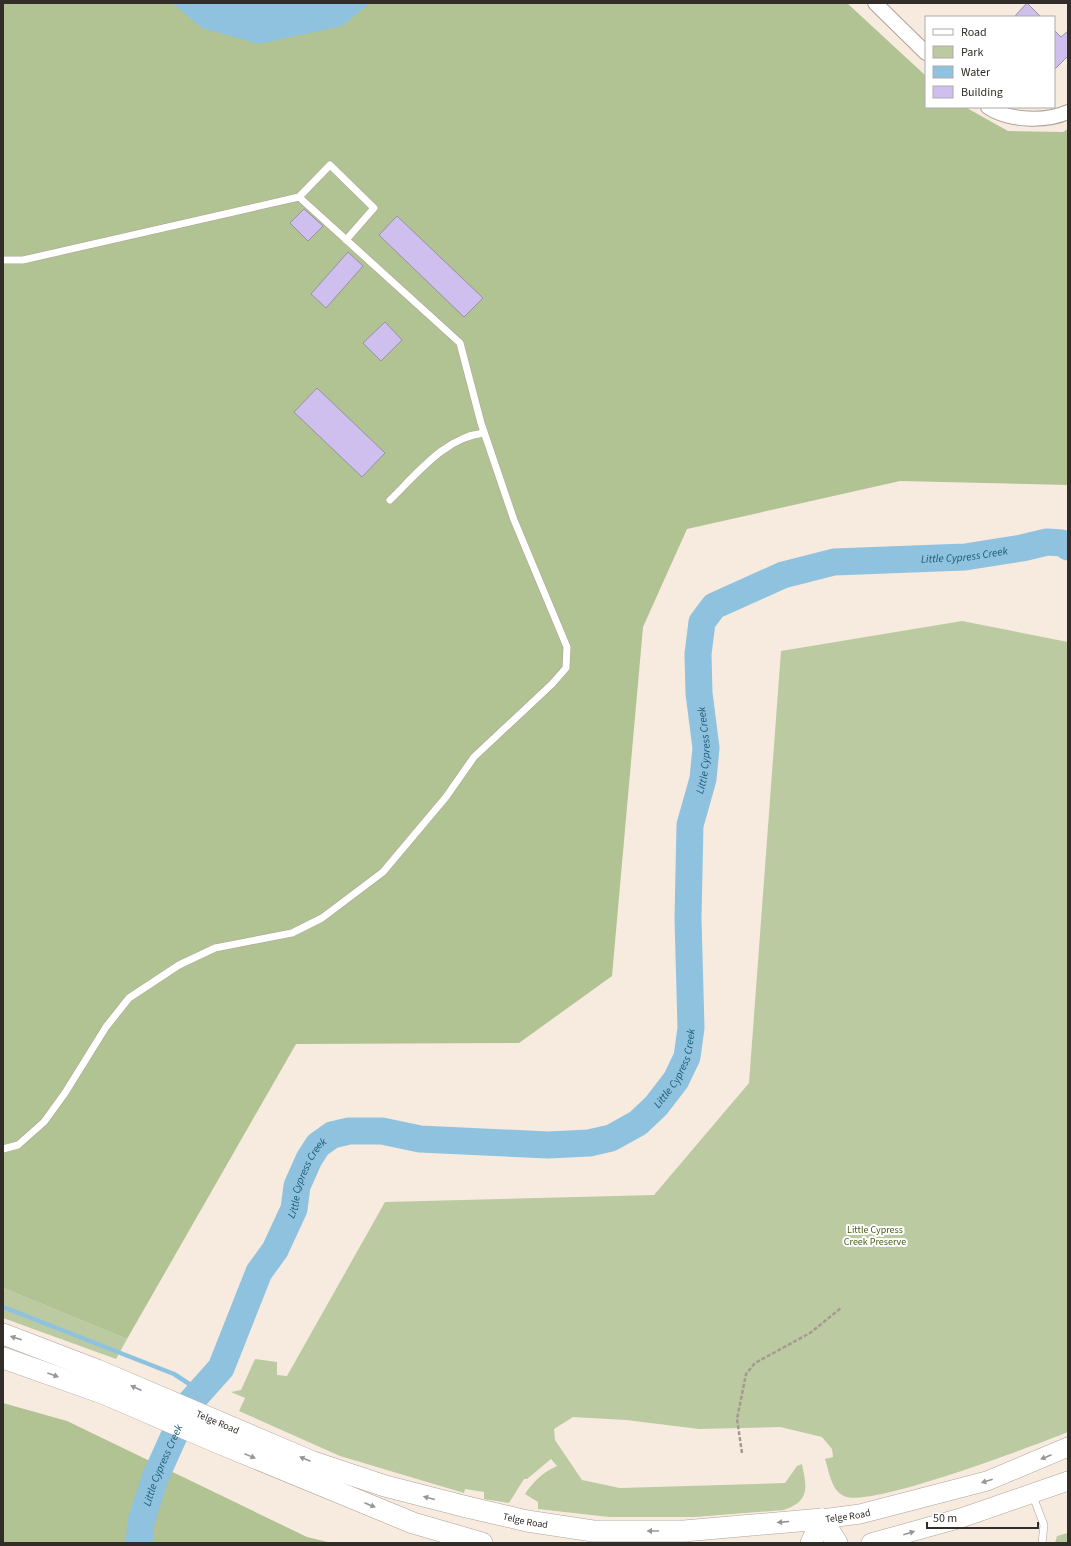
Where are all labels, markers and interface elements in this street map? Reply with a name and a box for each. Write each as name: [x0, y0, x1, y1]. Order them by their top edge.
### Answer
legend: [925, 16, 1055, 108]
text: Road: [961, 24, 987, 41]
text: Park: [961, 44, 983, 61]
text: Water: [961, 64, 991, 81]
text: Building: [961, 84, 1003, 101]
water label: Little Cypress Creek: [921, 543, 1010, 567]
water label: Little Cypress Creek: [692, 705, 714, 796]
water label: Little Cypress Creek: [650, 1027, 699, 1111]
water label: Little Cypress Creek: [284, 1134, 330, 1221]
park label: Little Cypress Creek Preserve: [844, 1223, 906, 1249]
one-way arrow: [10, 1335, 22, 1341]
one-way arrow: [47, 1373, 59, 1379]
one-way arrow: [130, 1384, 142, 1390]
street label: Telge Road: [194, 1407, 241, 1438]
water label: Little Cypress Creek: [140, 1421, 187, 1508]
one-way arrow: [244, 1453, 255, 1459]
one-way arrow: [1040, 1454, 1051, 1460]
one-way arrow: [300, 1456, 311, 1462]
one-way arrow: [981, 1478, 993, 1484]
one-way arrow: [423, 1494, 436, 1500]
one-way arrow: [365, 1502, 376, 1508]
scale bar: [927, 1504, 1038, 1530]
street label: Telge Road: [824, 1506, 872, 1527]
street label: Telge Road: [501, 1510, 549, 1532]
text: 50 m: [933, 1510, 957, 1527]
one-way arrow: [777, 1519, 789, 1526]
one-way arrow: [646, 1528, 659, 1534]
one-way arrow: [903, 1530, 915, 1536]

